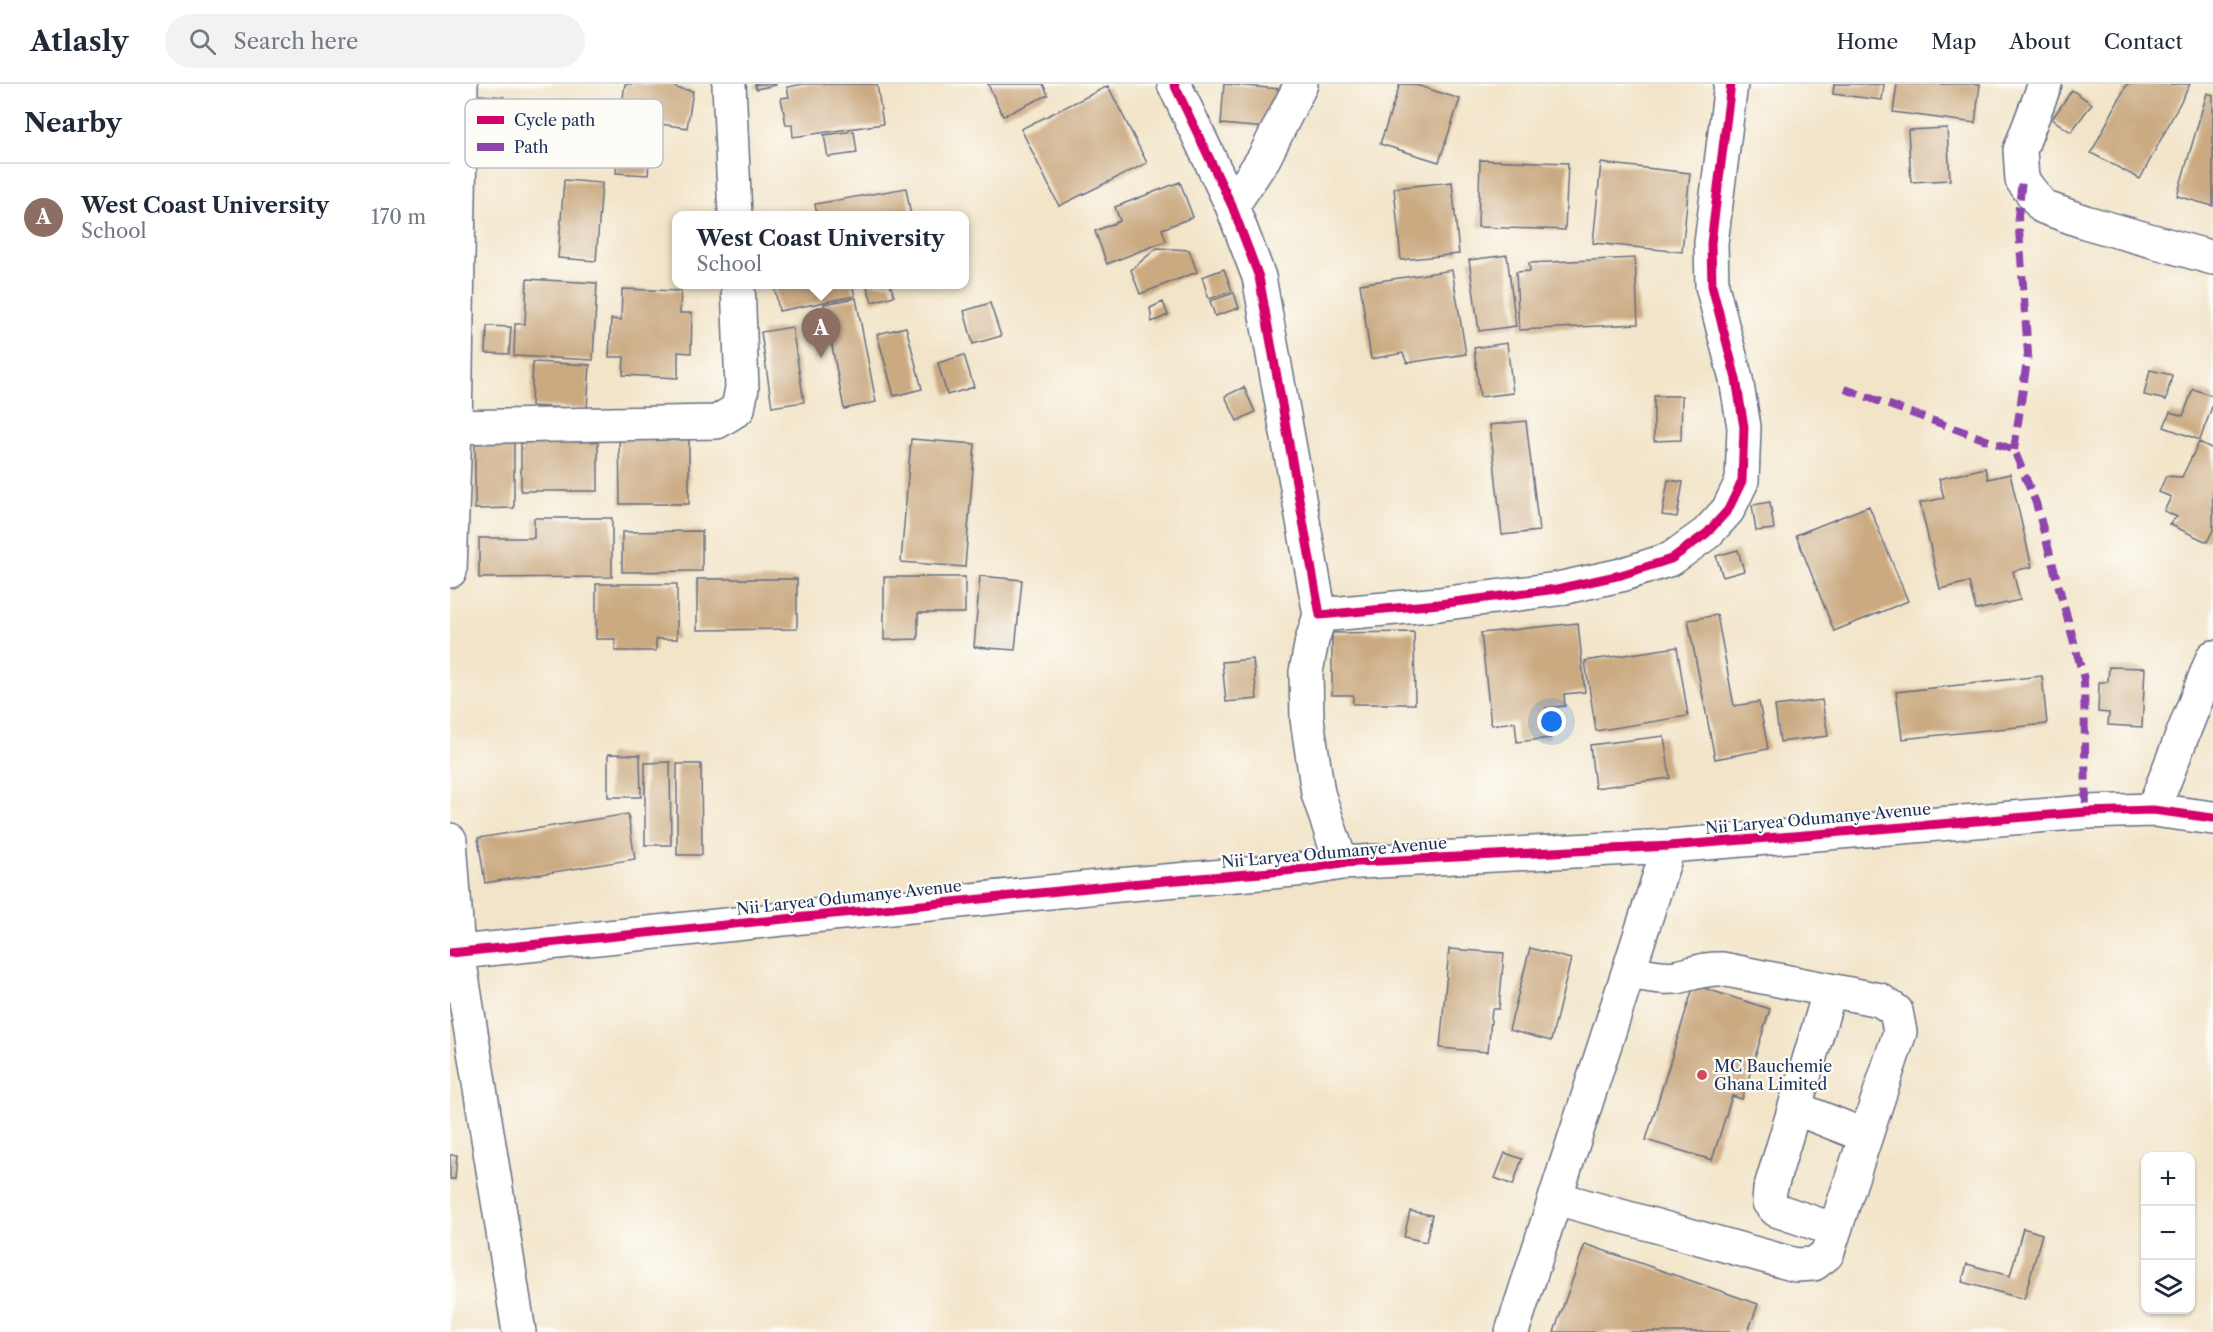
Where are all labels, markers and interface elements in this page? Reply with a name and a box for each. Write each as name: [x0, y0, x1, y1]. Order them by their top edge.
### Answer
search box: [165, 14, 585, 68]
text: Atlasly: [30, 24, 129, 58]
icon: search: [186, 25, 219, 58]
text: Search here: [234, 28, 358, 55]
text: Home: [1837, 29, 1898, 54]
text: Map: [1931, 29, 1976, 54]
text: About: [2009, 29, 2071, 54]
text: Contact: [2104, 29, 2183, 54]
legend: [465, 99, 663, 168]
text: Nearby: [24, 107, 122, 139]
text: Cycle path: [514, 110, 595, 130]
text: Path: [514, 137, 548, 157]
text: West Coast University: [81, 192, 329, 219]
text: A: [36, 205, 51, 229]
text: 170 m: [371, 205, 426, 229]
popup: [672, 211, 969, 289]
text: School: [81, 219, 146, 243]
text: West Coast University: [696, 225, 945, 252]
text: School: [696, 252, 762, 276]
pin: A: [802, 308, 841, 358]
your location: [1537, 707, 1566, 736]
street label: Nii Laryea Odumanye Avenue: [1704, 798, 1932, 838]
street label: Nii Laryea Odumanye Avenue: [1220, 832, 1448, 872]
street label: Nii Laryea Odumanye Avenue: [735, 875, 963, 919]
place label: MC Bauchemie Ghana Limited: [1714, 1056, 1832, 1094]
marker: MC Bauchemie Ghana Limited: [1695, 1068, 1709, 1082]
map controls: [2141, 1152, 2195, 1314]
button: +: [2141, 1152, 2195, 1206]
button: −: [2141, 1206, 2195, 1260]
button: layers: [2141, 1260, 2195, 1314]

